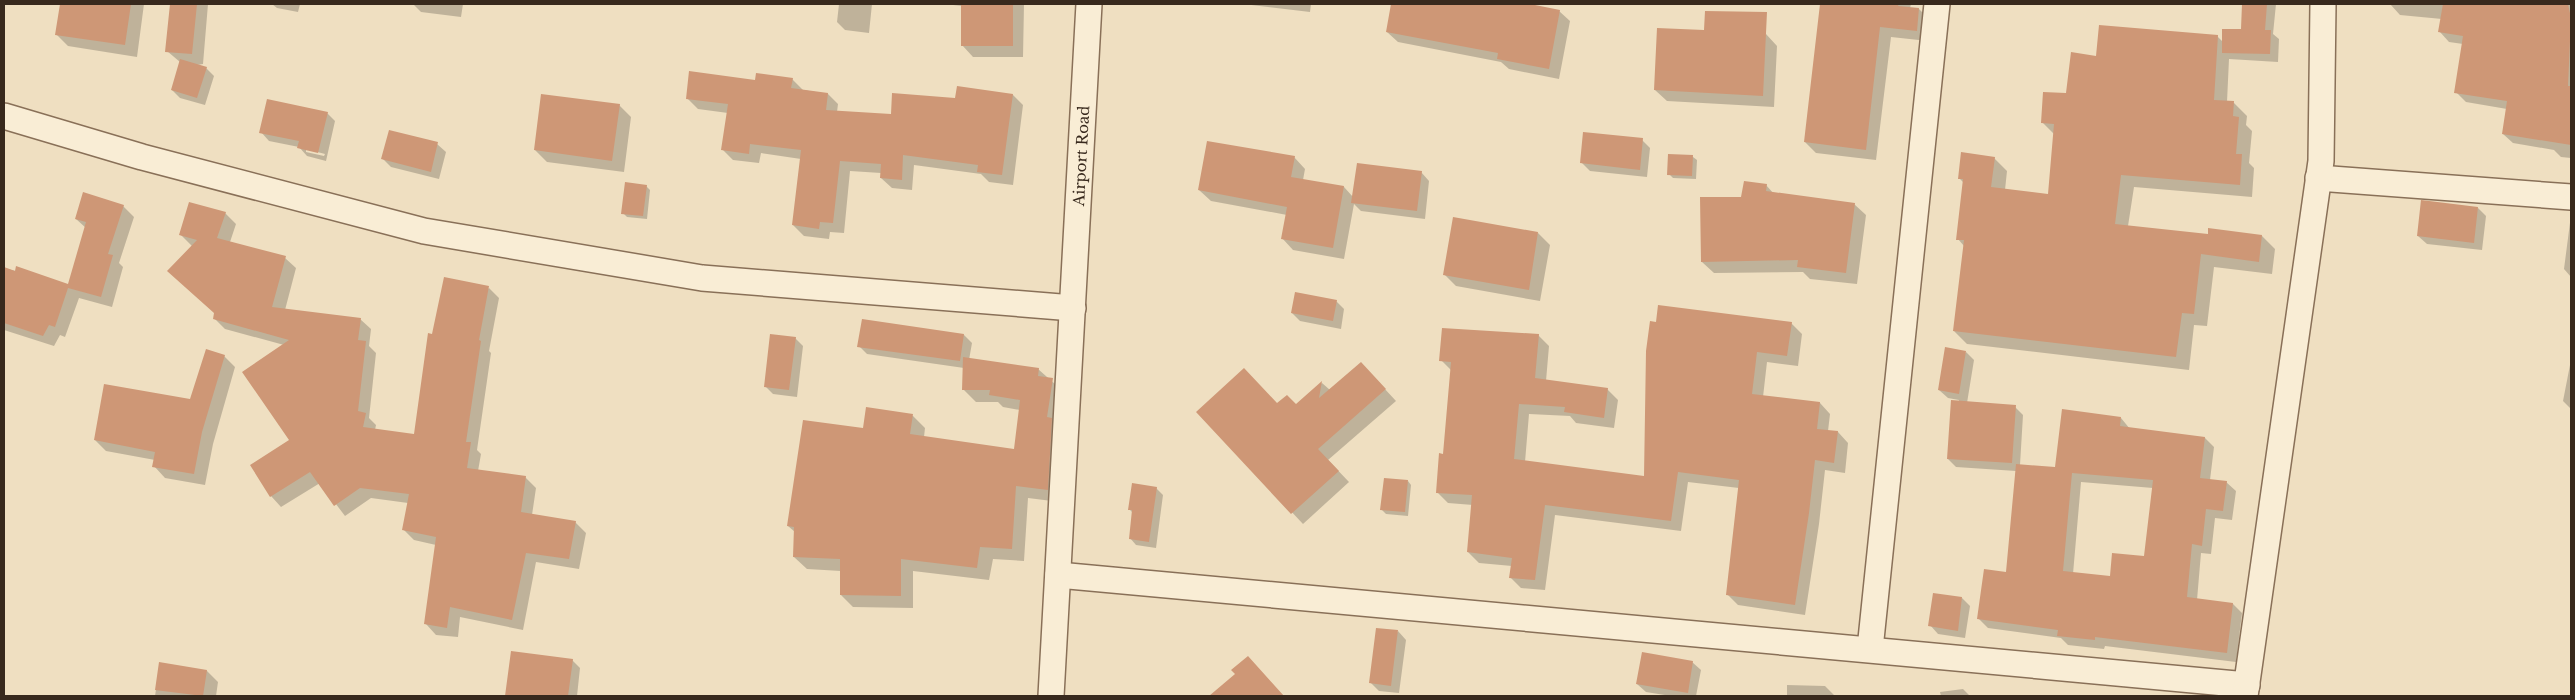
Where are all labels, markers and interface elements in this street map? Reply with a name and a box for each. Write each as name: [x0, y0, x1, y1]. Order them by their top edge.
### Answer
street label: Airport Road: [1068, 105, 1093, 208]

